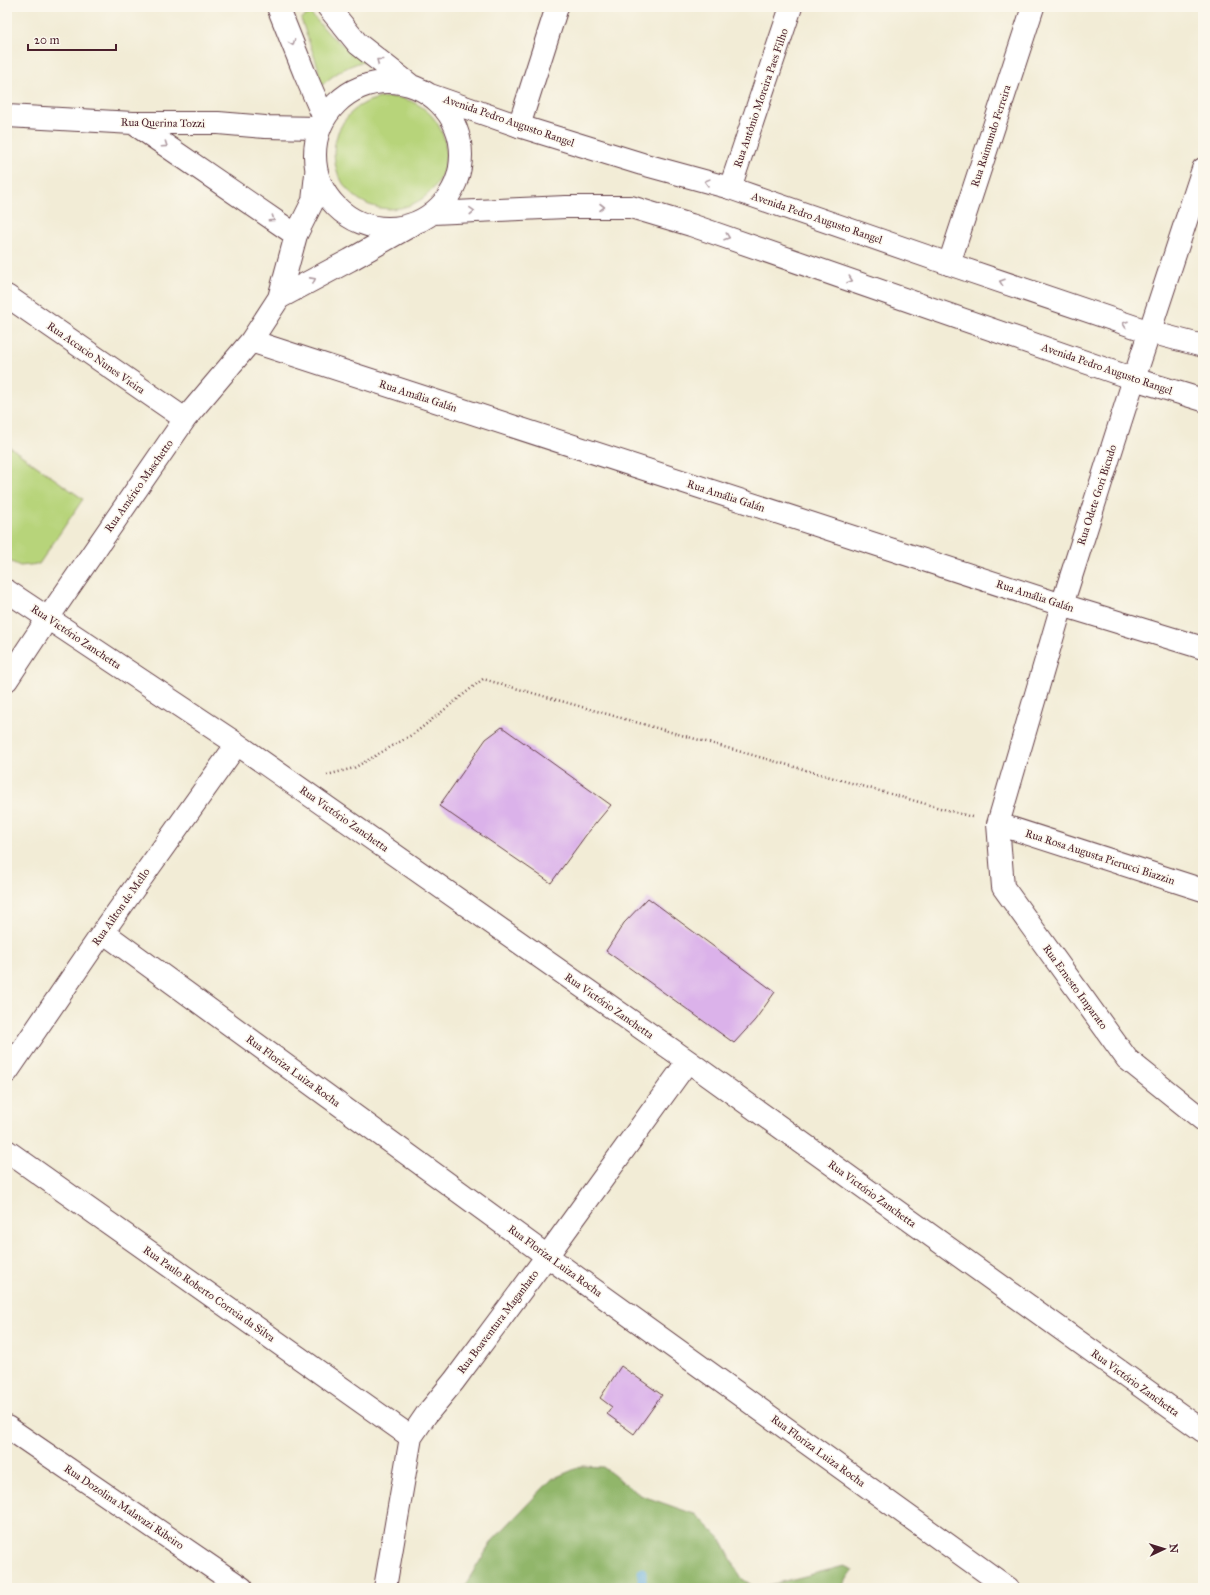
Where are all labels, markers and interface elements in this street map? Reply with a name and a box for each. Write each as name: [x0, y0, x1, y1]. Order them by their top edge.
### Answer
scale bar: [28, 26, 116, 52]
street label: Rua Antônio Moreira Paes Filho: [731, 26, 791, 169]
text: 20 m: [34, 33, 60, 47]
one-way arrow: [288, 40, 296, 47]
one-way arrow: [377, 59, 384, 66]
street label: Rua Raimundo Ferreira: [968, 83, 1014, 189]
street label: Avenida Pedro Augusto Rangel: [441, 92, 576, 150]
street label: Rua Querina Tozzi: [121, 116, 205, 130]
one-way arrow: [161, 140, 168, 148]
one-way arrow: [703, 178, 710, 187]
street label: Avenida Pedro Augusto Rangel: [749, 189, 884, 247]
one-way arrow: [599, 203, 605, 211]
one-way arrow: [469, 207, 475, 216]
one-way arrow: [268, 214, 275, 222]
one-way arrow: [724, 233, 731, 241]
one-way arrow: [847, 275, 854, 284]
one-way arrow: [309, 277, 316, 285]
one-way arrow: [999, 278, 1006, 287]
street label: Rua Accacio Nunes Vieira: [45, 319, 148, 397]
one-way arrow: [1122, 320, 1129, 328]
street label: Avenida Pedro Augusto Rangel: [1039, 340, 1174, 398]
street label: Rua Amália Galán: [377, 377, 459, 415]
street label: Rua Américo Maschetto: [102, 437, 176, 535]
street label: Rua Odete Gori Bicudo: [1075, 443, 1119, 547]
street label: Rua Amália Galán: [685, 477, 767, 515]
street label: Rua Amália Galán: [994, 577, 1076, 615]
street label: Rua Victório Zanchetta: [29, 602, 124, 672]
street label: Rua Victório Zanchetta: [297, 783, 391, 855]
street label: Rua Rosa Augusta Pierucci Biazzin: [1024, 827, 1177, 887]
street label: Rua Ailton de Mello: [89, 865, 153, 948]
street label: Rua Ernesto Imparato: [1040, 942, 1110, 1032]
street label: Rua Victório Zanchetta: [562, 970, 656, 1042]
street label: Rua Floriza Luiza Rocha: [243, 1032, 343, 1110]
street label: Rua Victório Zanchetta: [825, 1158, 919, 1230]
street label: Rua Floriza Luiza Rocha: [505, 1222, 605, 1300]
street label: Rua Paulo Roberto Correia da Silva: [141, 1243, 278, 1345]
street label: Rua Boaventura Maganhato: [455, 1267, 541, 1376]
street label: Rua Victório Zanchetta: [1088, 1347, 1182, 1419]
street label: Rua Floriza Luiza Rocha: [768, 1412, 868, 1490]
street label: Rua Dozolina Malavazi Ribeiro: [62, 1462, 187, 1552]
north arrow: [1144, 1529, 1184, 1569]
text: N: [1167, 1543, 1180, 1554]

